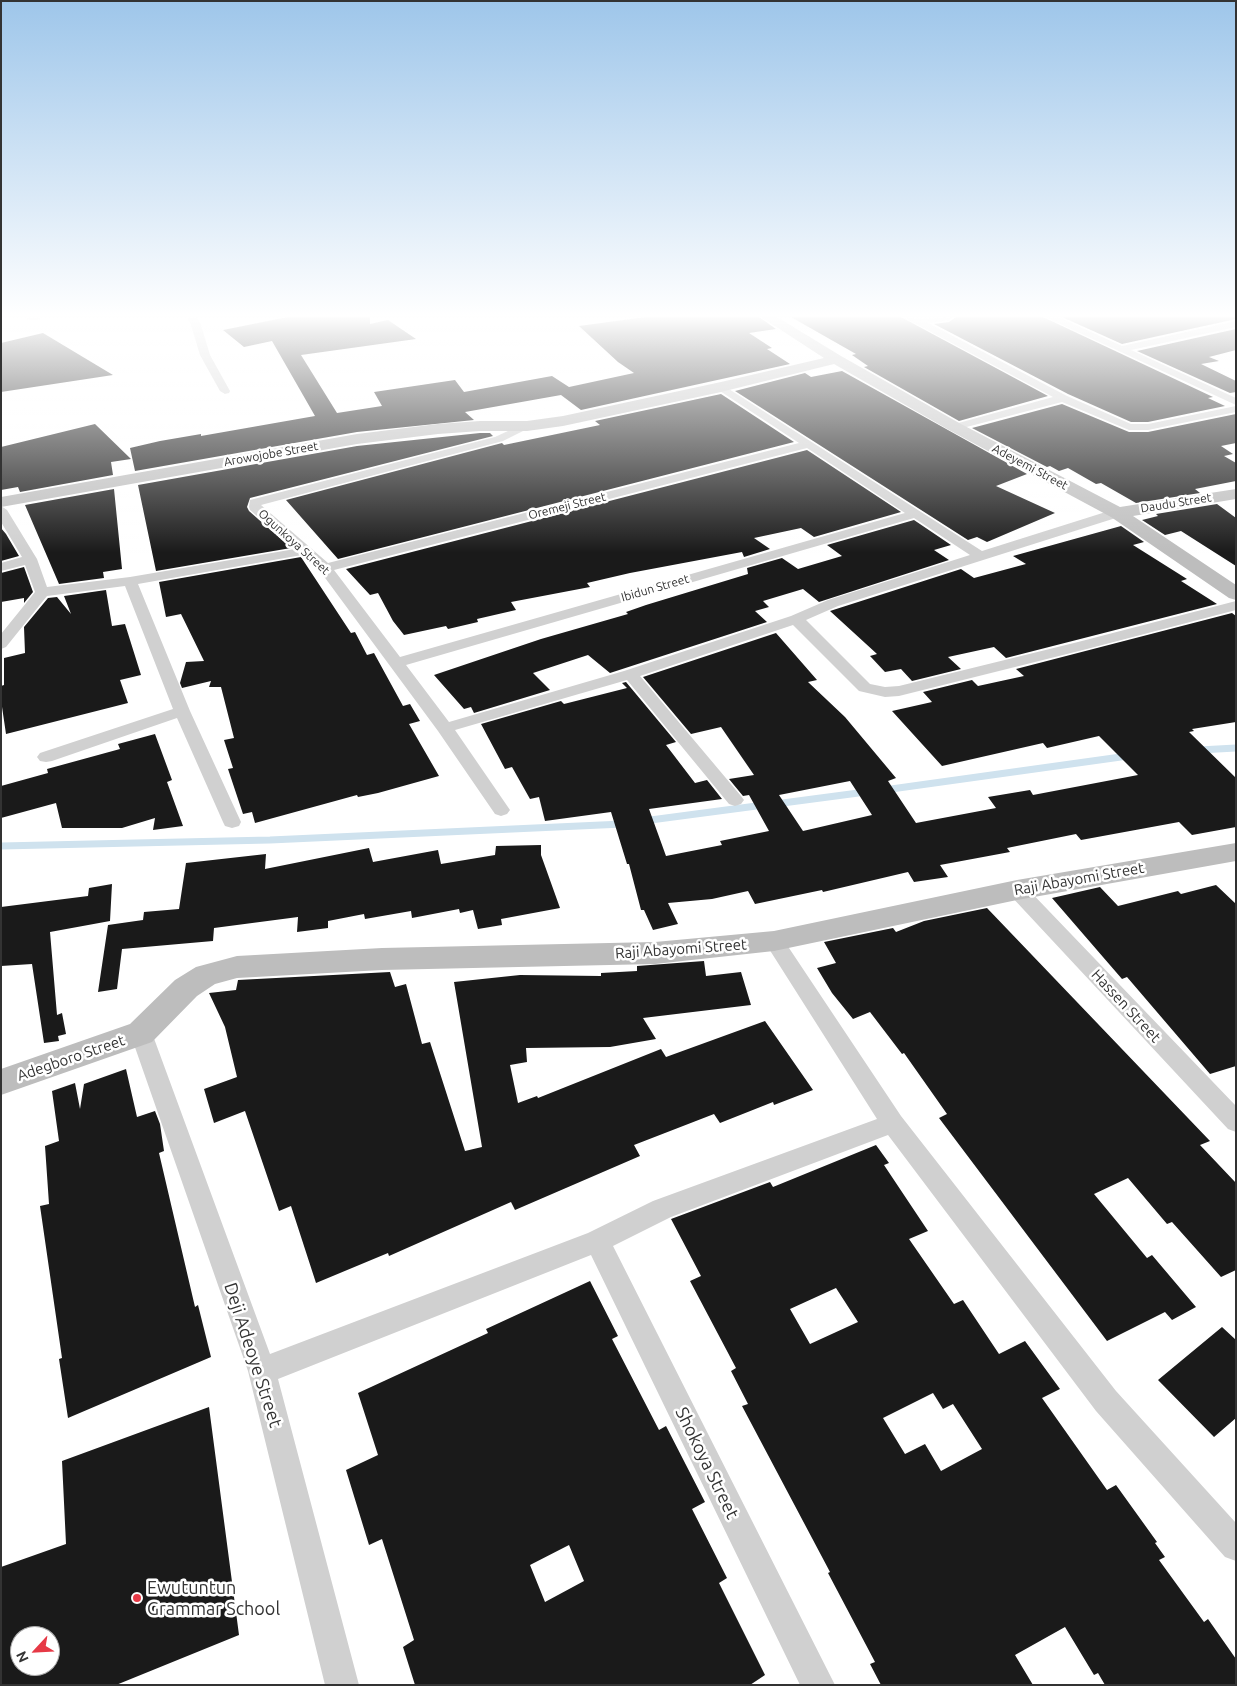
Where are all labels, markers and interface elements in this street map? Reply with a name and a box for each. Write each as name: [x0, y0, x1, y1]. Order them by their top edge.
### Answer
street label: Arowojobe Street: [223, 439, 319, 469]
street label: Adeyemi Street: [990, 441, 1070, 493]
street label: Oremeji Street: [527, 489, 607, 523]
street label: Daudu Street: [1140, 490, 1212, 516]
street label: Ogunkoya Street: [255, 506, 333, 578]
street label: Ibidun Street: [619, 571, 691, 605]
street label: Raji Abayomi Street: [1013, 859, 1145, 899]
street label: Raji Abayomi Street: [615, 935, 747, 963]
street label: Hassen Street: [1088, 966, 1164, 1046]
street label: Adegboro Street: [15, 1031, 127, 1085]
street label: Deji Adeoye Street: [219, 1280, 287, 1430]
street label: Shokoya Street: [671, 1404, 743, 1522]
place label: Ewutuntun Grammar School: [147, 1577, 280, 1620]
marker: Ewutuntun Grammar School: [131, 1592, 143, 1604]
north arrow: [10, 1626, 60, 1676]
text: N: [13, 1649, 32, 1665]

